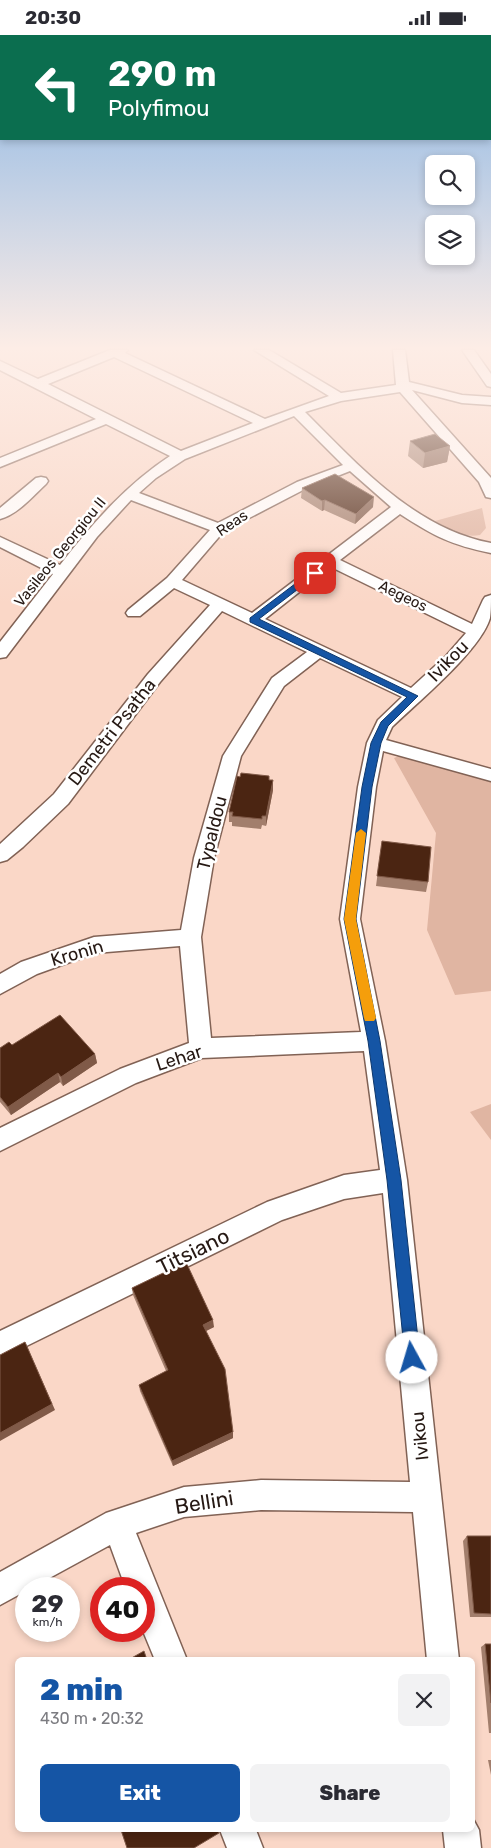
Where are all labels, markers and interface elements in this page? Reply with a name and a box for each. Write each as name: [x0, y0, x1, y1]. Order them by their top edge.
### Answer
text: 20:30: [25, 6, 81, 29]
text: 290 m: [108, 53, 217, 95]
icon: left: [25, 55, 90, 120]
text: Polyfimou: [108, 95, 210, 122]
map controls: [425, 155, 475, 265]
button: search: [425, 155, 475, 205]
button: layers: [425, 215, 475, 265]
street label: Vasileos Georgiou II: [10, 494, 110, 610]
street label: Reas: [213, 506, 251, 540]
pin: [294, 552, 336, 594]
icon: arrive: [301, 559, 329, 587]
street label: Aegeos: [376, 577, 431, 616]
street label: Ivikou: [423, 636, 473, 686]
street label: Demetri Psatha: [63, 674, 161, 790]
street label: Typaldou: [192, 794, 232, 872]
street label: Kronin: [48, 935, 106, 971]
street label: Lehar: [153, 1040, 205, 1076]
street label: Titsiano: [153, 1223, 233, 1279]
position arrow: [385, 1331, 437, 1383]
street label: Ivikou: [406, 1410, 434, 1462]
street label: Bellini: [173, 1485, 235, 1519]
speed limit sign: 40: [90, 1577, 155, 1642]
text: 29: [31, 1589, 64, 1618]
text: km/h: [33, 1615, 62, 1629]
text: 2 min: [40, 1672, 123, 1708]
button: close: [398, 1674, 450, 1726]
text: 430 m · 20:32: [40, 1709, 144, 1728]
button: Exit: [40, 1764, 240, 1822]
button: Share: [250, 1764, 450, 1822]

